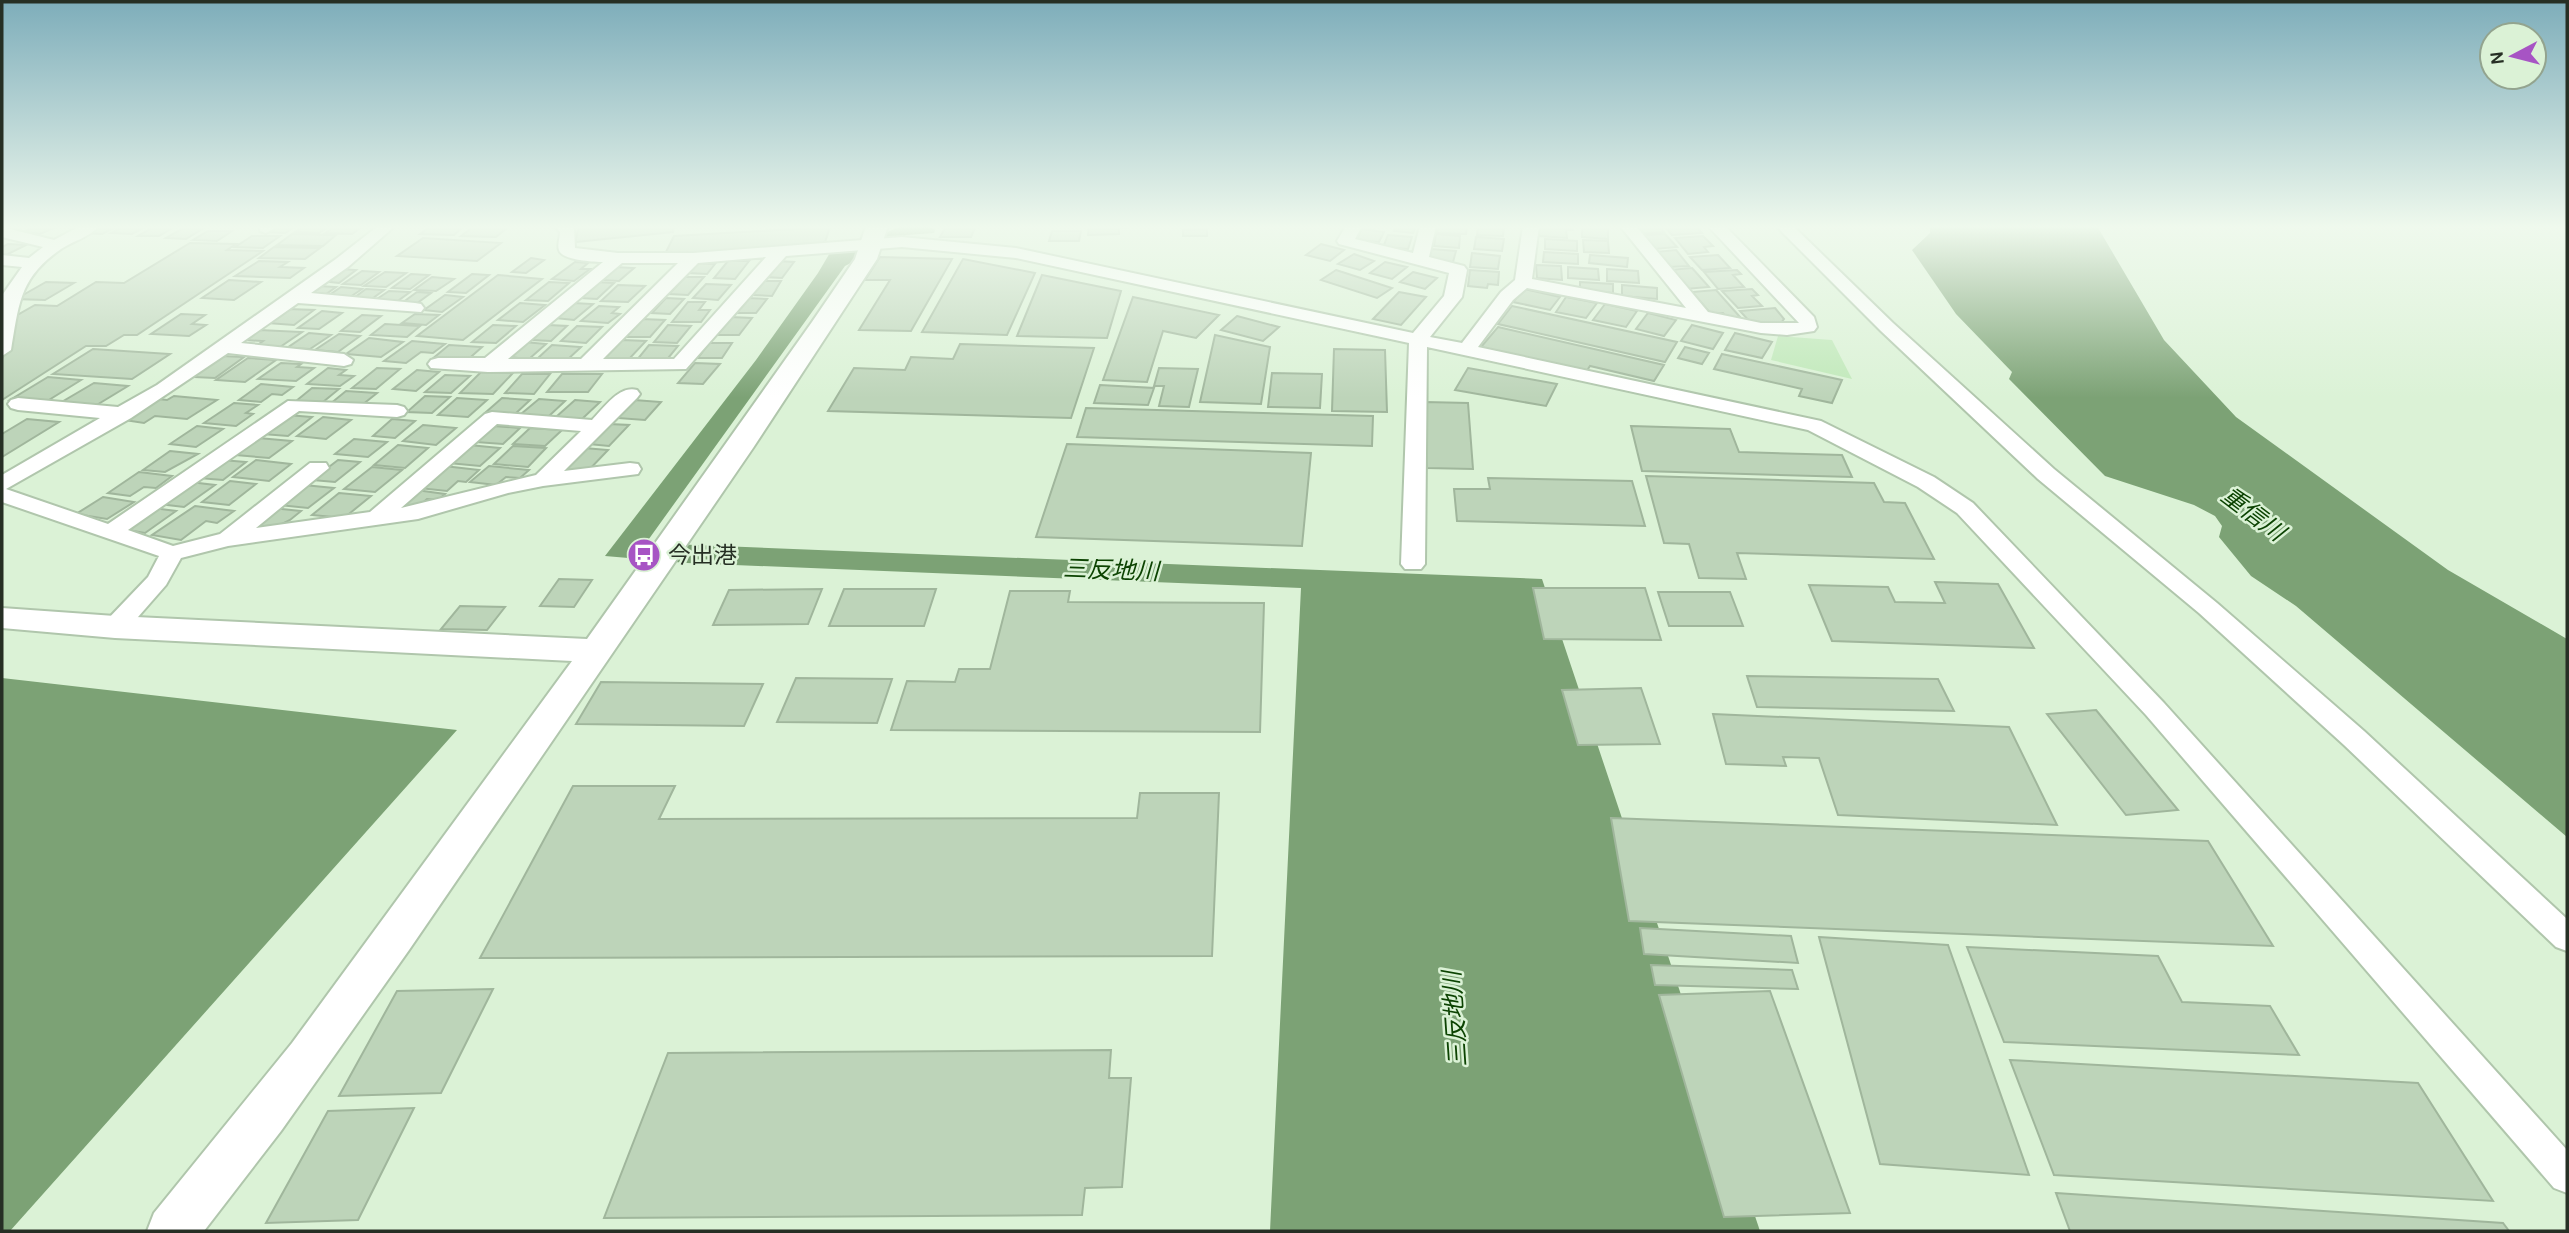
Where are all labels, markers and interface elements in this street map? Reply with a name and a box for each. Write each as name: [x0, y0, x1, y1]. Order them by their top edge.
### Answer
north arrow: [2478, 21, 2548, 91]
text: N: [2485, 50, 2509, 66]
water label: 重信川: [2216, 481, 2293, 549]
bus stop icon: 今出港: [625, 536, 663, 574]
place label: 今出港: [668, 542, 737, 569]
water label: 三反地川: [1063, 554, 1162, 586]
water label: 三反地川: [1437, 967, 1472, 1068]

